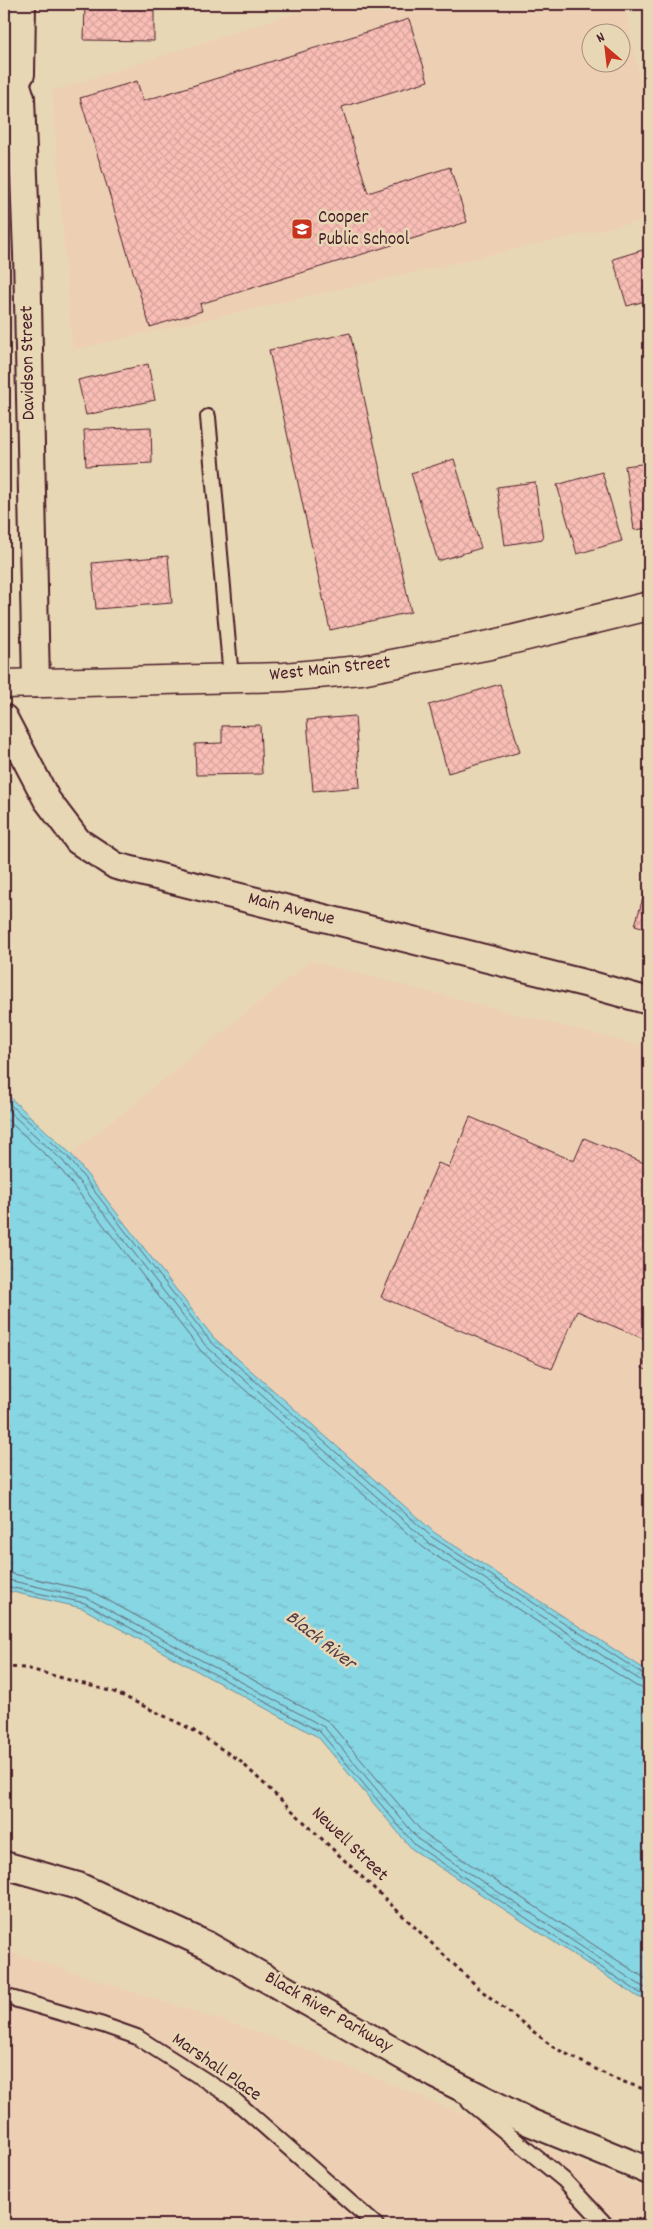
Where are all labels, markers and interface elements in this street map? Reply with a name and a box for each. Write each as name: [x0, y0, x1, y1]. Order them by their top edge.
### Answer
north arrow: [580, 22, 630, 72]
text: N: [593, 28, 609, 49]
place label: Cooper Public School: [318, 205, 410, 254]
school or university icon: Cooper Public School: [290, 217, 314, 241]
street label: Davidson Street: [15, 305, 43, 421]
street label: West Main Street: [268, 650, 392, 690]
street label: Main Avenue: [245, 886, 337, 934]
water label: Black River: [279, 1605, 363, 1679]
street label: Newell Street: [304, 1801, 394, 1889]
street label: Black River Parkway: [259, 1965, 397, 2061]
street label: Marshall Place: [166, 2027, 266, 2109]

